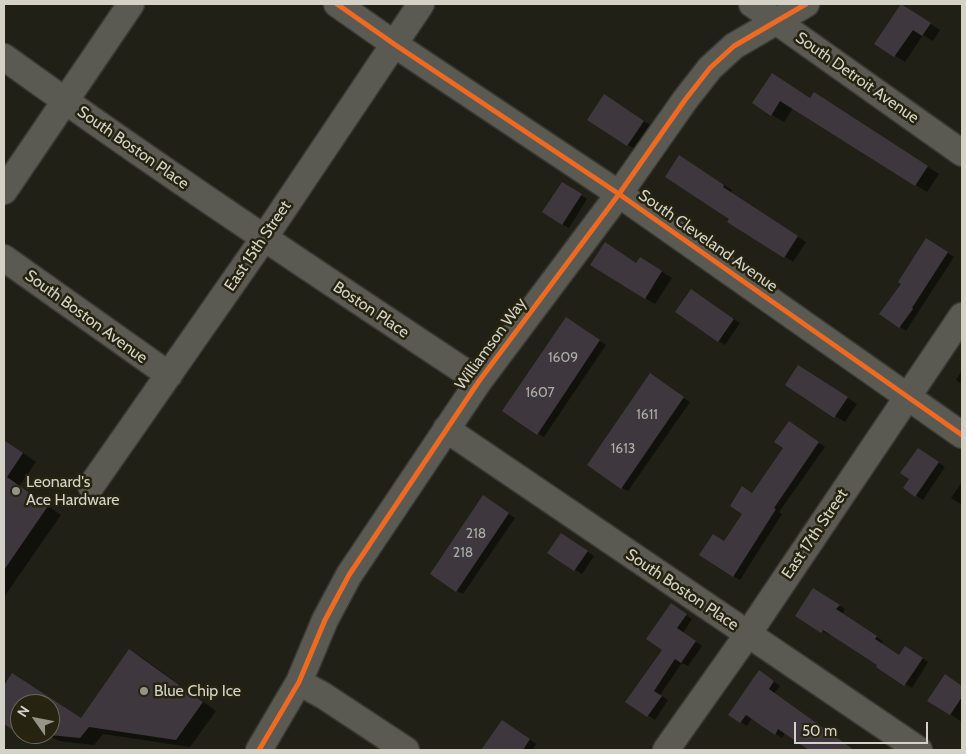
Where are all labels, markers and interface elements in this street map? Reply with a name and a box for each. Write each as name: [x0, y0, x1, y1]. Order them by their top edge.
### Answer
street label: South Detroit Avenue: [792, 28, 922, 128]
street label: South Boston Place: [74, 102, 192, 194]
street label: South Cleveland Avenue: [635, 186, 781, 296]
street label: East 15th Street: [221, 197, 295, 295]
street label: South Boston Avenue: [21, 266, 151, 368]
street label: Boston Place: [329, 278, 413, 342]
street label: Williamson Way: [451, 294, 531, 394]
house number: 1609: [548, 350, 578, 366]
house number: 1607: [525, 385, 555, 401]
house number: 1611: [636, 407, 658, 423]
house number: 1613: [611, 441, 635, 457]
place label: Leonard's Ace Hardware: [26, 472, 119, 510]
marker: Leonard's Ace Hardware: [10, 485, 22, 497]
street label: East 17th Street: [778, 485, 852, 583]
house number: 218: [466, 526, 486, 542]
house number: 218: [453, 545, 473, 561]
street label: South Boston Place: [622, 545, 742, 635]
place label: Blue Chip Ice: [154, 681, 241, 701]
marker: Blue Chip Ice: [138, 685, 150, 697]
north arrow: [10, 694, 60, 744]
text: N: [13, 702, 34, 720]
scale bar: [796, 712, 930, 744]
text: 50 m: [802, 722, 837, 740]

